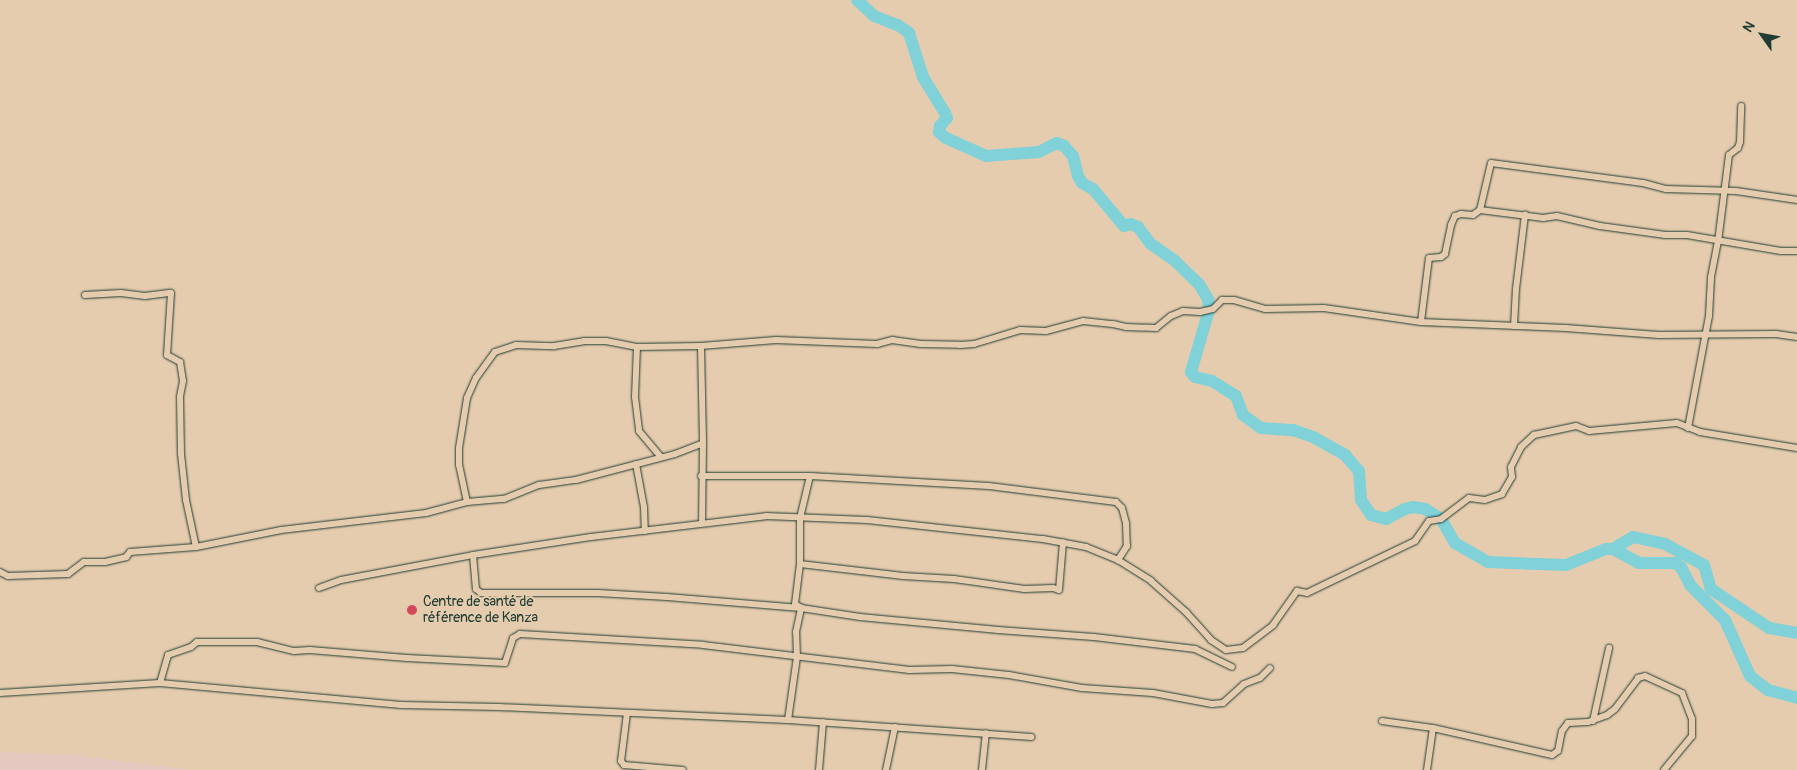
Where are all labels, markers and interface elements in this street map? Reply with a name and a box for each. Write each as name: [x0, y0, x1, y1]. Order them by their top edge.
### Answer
north arrow: [1737, 10, 1787, 60]
text: N: [1739, 18, 1759, 35]
place label: Centre de santé de référence de Kanza: [423, 594, 538, 626]
marker: Centre de santé de référence de Kanza: [405, 603, 419, 617]

